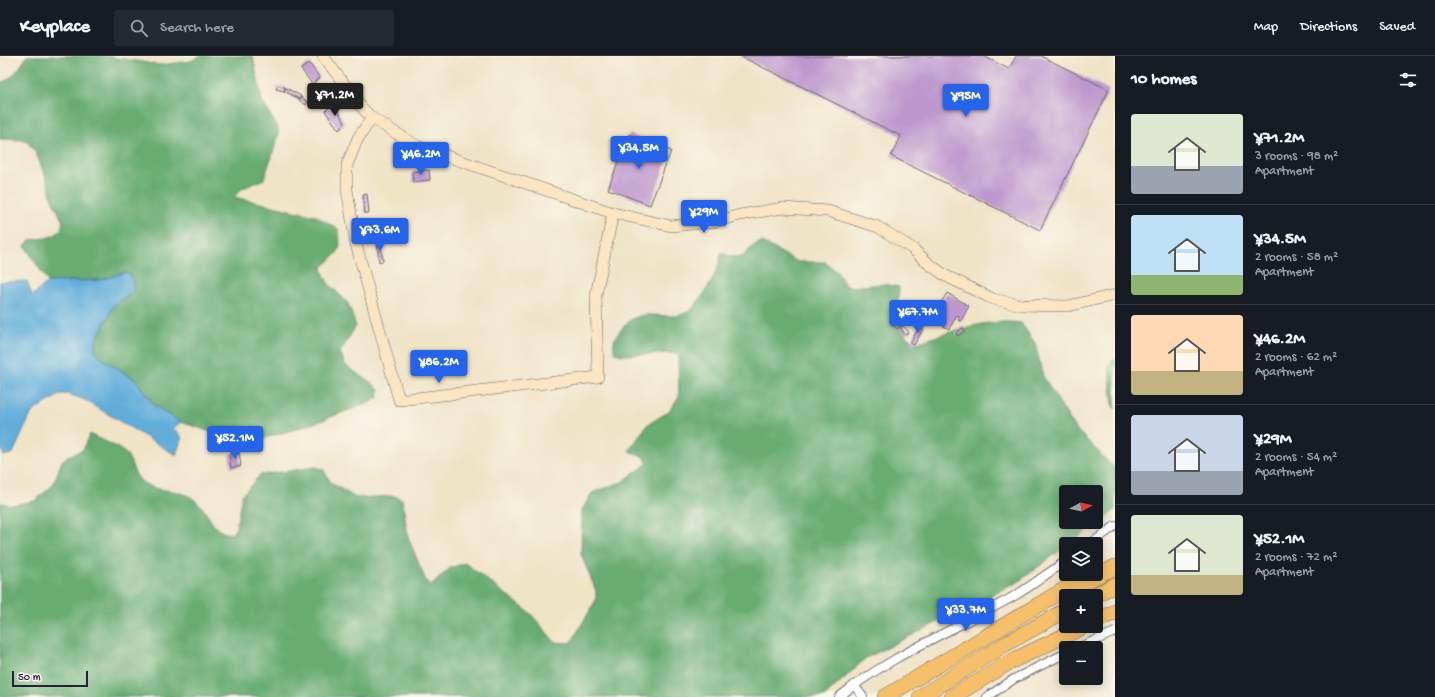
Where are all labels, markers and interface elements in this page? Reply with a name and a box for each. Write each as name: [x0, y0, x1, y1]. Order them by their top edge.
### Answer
search box: [114, 10, 394, 46]
text: Keyplace: [20, 16, 90, 39]
icon: search: [128, 17, 150, 39]
text: Search here: [160, 19, 234, 37]
text: Map: [1254, 19, 1278, 36]
text: Directions: [1300, 19, 1357, 36]
text: Saved: [1379, 19, 1415, 36]
icon: filters: [1397, 69, 1419, 91]
text: 10 homes: [1131, 70, 1197, 90]
pin: ¥71.2M: [302, 83, 368, 117]
pin: ¥95M: [942, 84, 990, 118]
text: ¥71.2M: [316, 88, 354, 103]
text: ¥95M: [952, 89, 980, 104]
text: ¥71.2M: [1255, 129, 1304, 149]
icon: home: [1163, 130, 1211, 178]
pin: ¥34.5M: [606, 136, 672, 170]
text: ¥34.5M: [620, 141, 658, 156]
pin: ¥46.2M: [388, 142, 454, 176]
text: ¥46.2M: [402, 147, 440, 162]
text: 3 rooms · 98 m²: [1255, 149, 1338, 164]
text: Apartment: [1255, 164, 1314, 179]
pin: ¥29M: [680, 200, 728, 234]
text: ¥29M: [690, 205, 718, 220]
pin: ¥73.6M: [347, 218, 413, 252]
text: ¥73.6M: [360, 223, 400, 238]
text: ¥34.5M: [1255, 230, 1306, 250]
icon: home: [1163, 231, 1211, 279]
text: 2 rooms · 58 m²: [1255, 250, 1338, 265]
text: Apartment: [1255, 265, 1314, 280]
pin: ¥67.7M: [885, 300, 951, 334]
text: ¥67.7M: [898, 305, 938, 320]
text: ¥46.2M: [1255, 330, 1305, 350]
icon: home: [1163, 331, 1211, 379]
pin: ¥86.2M: [406, 350, 472, 384]
text: 2 rooms · 62 m²: [1255, 350, 1337, 365]
text: ¥86.2M: [419, 355, 459, 370]
text: Apartment: [1255, 365, 1314, 380]
pin: ¥52.1M: [202, 426, 268, 460]
text: ¥29M: [1255, 430, 1292, 450]
text: ¥52.1M: [216, 431, 254, 446]
icon: home: [1163, 431, 1211, 479]
text: 2 rooms · 54 m²: [1255, 450, 1337, 465]
text: Apartment: [1255, 465, 1314, 480]
north arrow: [1059, 485, 1103, 529]
map controls: [1059, 485, 1103, 685]
text: ¥52.1M: [1255, 530, 1304, 550]
icon: home: [1163, 531, 1211, 579]
button: layers: [1059, 537, 1103, 581]
text: 2 rooms · 72 m²: [1255, 550, 1337, 565]
text: Apartment: [1255, 565, 1314, 580]
button: +: [1059, 589, 1103, 633]
pin: ¥33.7M: [933, 598, 999, 632]
text: ¥33.7M: [946, 603, 986, 618]
button: −: [1059, 641, 1103, 685]
scale bar: [12, 669, 88, 688]
text: 50 m: [18, 672, 40, 684]

